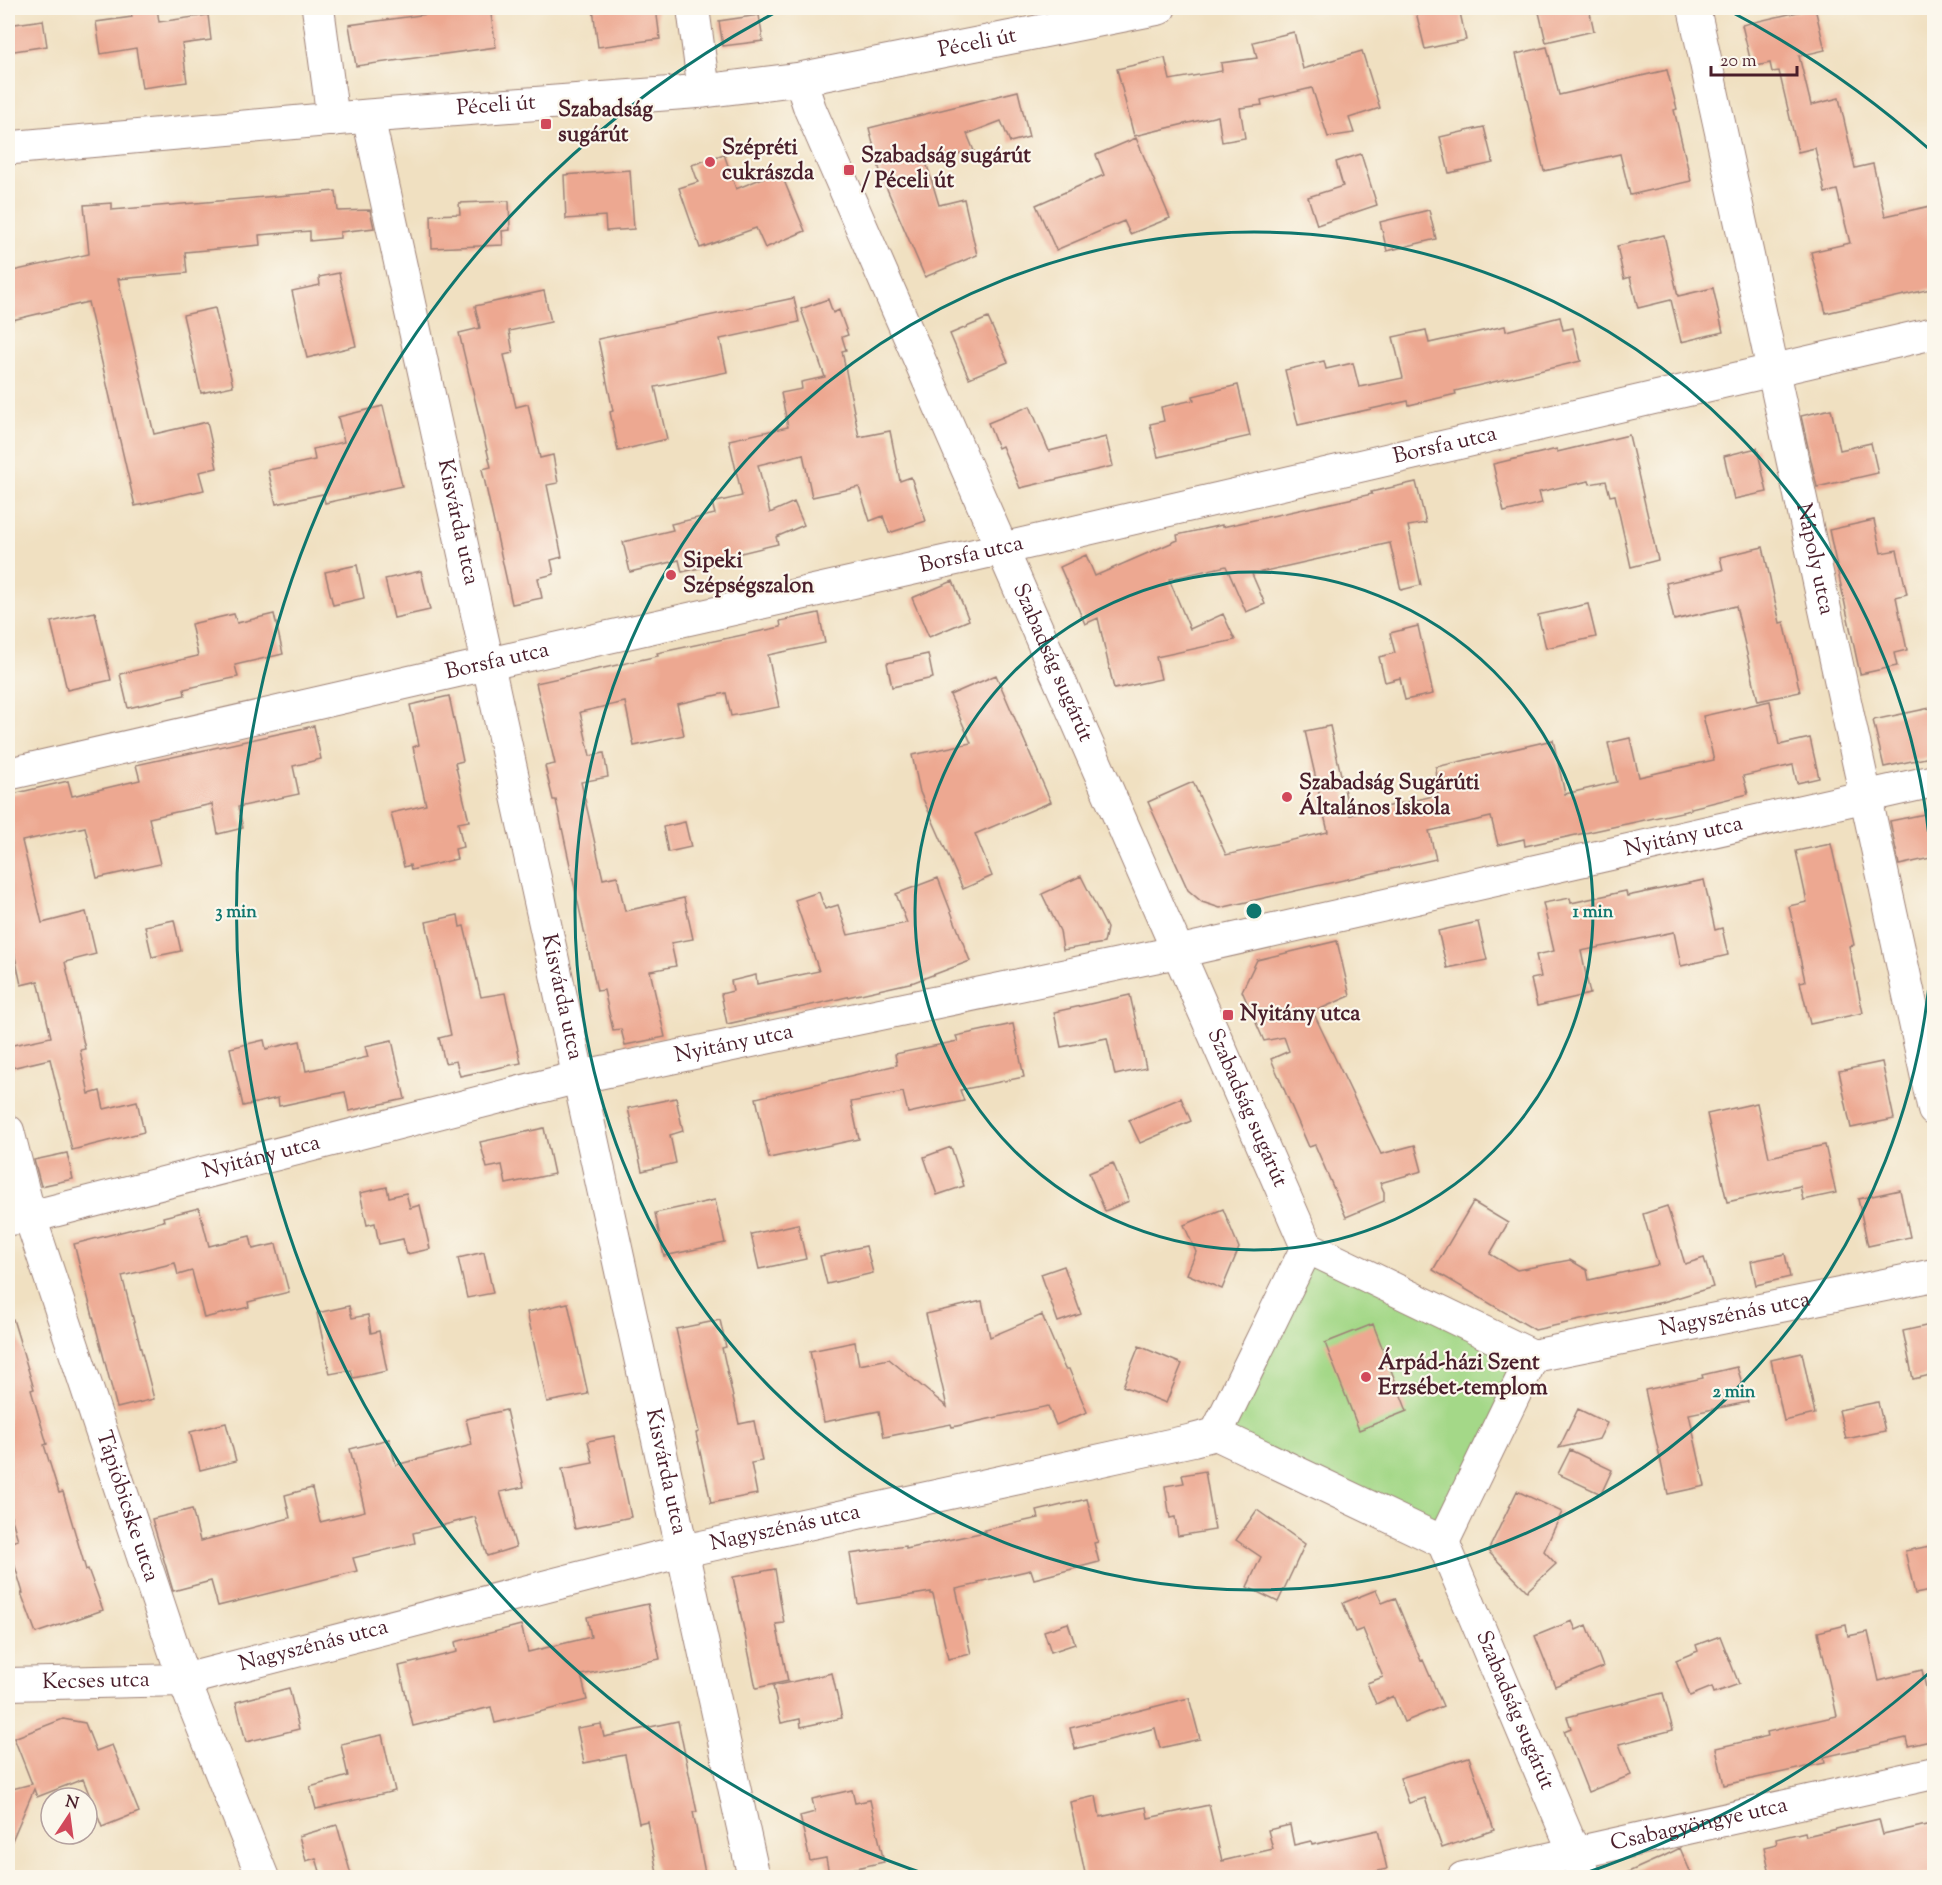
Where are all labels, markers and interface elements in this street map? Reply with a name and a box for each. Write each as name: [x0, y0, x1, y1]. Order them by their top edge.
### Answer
street label: Péceli út: [936, 20, 1020, 67]
scale bar: [1711, 39, 1796, 77]
text: 20 m: [1720, 49, 1757, 75]
street label: Péceli út: [456, 88, 537, 125]
place label: Szabadság sugárút: [558, 95, 653, 152]
marker: Szabadság sugárút: [539, 117, 553, 131]
place label: Szépréti cukrászda: [722, 133, 815, 190]
place label: Szabadság sugárút / Péceli út: [861, 141, 1031, 198]
marker: Szépréti cukrászda: [703, 155, 717, 169]
marker: Szabadság sugárút / Péceli út: [842, 163, 856, 177]
street label: Borsfa utca: [1390, 419, 1500, 474]
street label: Kisvárda utca: [428, 456, 486, 588]
street label: Nápoly utca: [1786, 500, 1842, 618]
street label: Borsfa utca: [917, 528, 1027, 583]
place label: Sipeki Szépségszalon: [683, 546, 814, 603]
marker: Sipeki Szépségszalon: [664, 568, 678, 582]
street label: Szabadság sugárút: [1003, 579, 1101, 748]
street label: Borsfa utca: [442, 635, 552, 689]
place label: Szabadság Sugárúti Általános Iskola: [1299, 768, 1480, 825]
marker: Szabadság Sugárúti Általános Iskola: [1280, 790, 1294, 804]
street label: Nyitány utca: [1621, 809, 1746, 866]
text: 3 min: [215, 900, 257, 926]
text: 1 min: [1573, 900, 1614, 926]
centre of rings: [1244, 901, 1264, 921]
street label: Kisvárda utca: [532, 931, 590, 1063]
place label: Nyitány utca: [1240, 999, 1361, 1031]
marker: Nyitány utca: [1221, 1008, 1235, 1022]
street label: Nyitány utca: [672, 1017, 796, 1073]
street label: Szabadság sugárút: [1198, 1024, 1295, 1193]
street label: Nyitány utca: [199, 1128, 324, 1188]
street label: Nagyszénás utca: [1657, 1284, 1813, 1346]
place label: Árpád-házi Szent Erzsébet-templom: [1378, 1347, 1548, 1405]
marker: Árpád-házi Szent Erzsébet-templom: [1359, 1370, 1373, 1384]
text: 2 min: [1713, 1380, 1756, 1406]
street label: Kisvárda utca: [636, 1406, 694, 1538]
street label: Tápióbicske utca: [86, 1427, 166, 1586]
street label: Nagyszénás utca: [707, 1497, 863, 1561]
street label: Nagyszénás utca: [236, 1612, 392, 1681]
street label: Szabadság sugárút: [1466, 1626, 1562, 1796]
street label: Kecses utca: [42, 1665, 150, 1699]
north arrow: [39, 1786, 99, 1846]
street label: Csabagyöngye utca: [1608, 1790, 1791, 1861]
text: N: [63, 1791, 81, 1817]

